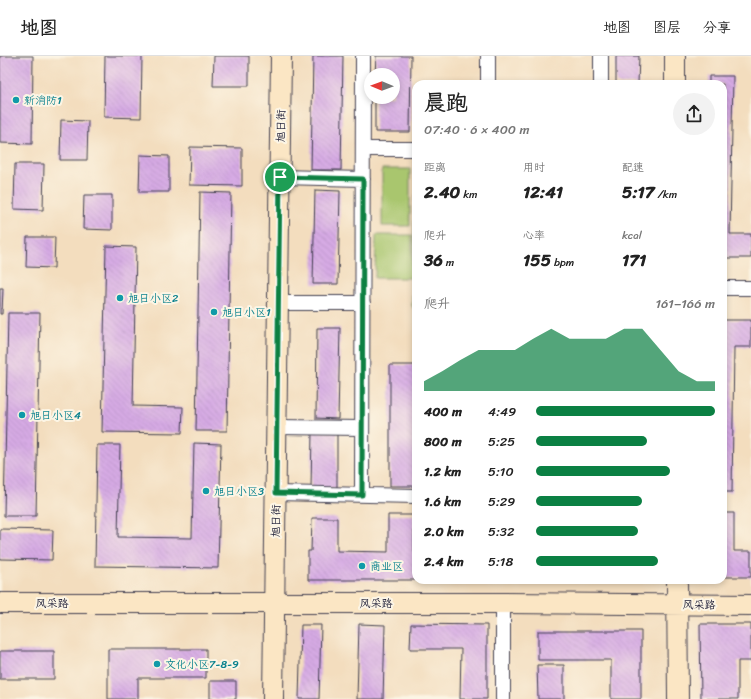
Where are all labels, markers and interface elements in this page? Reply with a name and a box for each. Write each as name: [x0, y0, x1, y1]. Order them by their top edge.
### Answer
text: 地图: [20, 11, 58, 44]
text: 地图: [603, 15, 631, 40]
text: 图层: [653, 15, 681, 40]
text: 分享: [703, 15, 731, 40]
north arrow: [364, 68, 400, 104]
map controls: [364, 68, 400, 104]
text: 晨跑: [424, 83, 468, 122]
place label: 新消防1: [24, 91, 62, 110]
button: share: [673, 93, 715, 135]
marker: 新消防1: [11, 95, 21, 105]
street label: 旭日街: [271, 108, 291, 143]
text: 07:40 · 6 × 400 m: [424, 118, 529, 141]
text: 距离: [424, 158, 446, 177]
text: 用时: [523, 158, 545, 177]
text: 配速: [622, 158, 644, 177]
pin: [263, 160, 297, 194]
icon: arrive: [269, 166, 291, 188]
text: 2.40: [424, 177, 460, 207]
text: 12:41: [523, 177, 563, 207]
text: 5:17: [622, 177, 655, 207]
text: km: [460, 185, 477, 204]
text: /km: [655, 185, 677, 204]
text: 爬升: [424, 226, 446, 245]
text: 心率: [523, 226, 545, 245]
text: kcal: [622, 226, 642, 245]
text: 36: [424, 245, 443, 275]
text: 155: [523, 245, 551, 275]
text: 171: [622, 245, 646, 275]
text: m: [443, 253, 454, 272]
text: bpm: [551, 253, 574, 272]
place label: 旭日小区2: [128, 289, 179, 308]
text: 爬升: [424, 292, 450, 315]
text: 161–166 m: [655, 292, 715, 315]
marker: 旭日小区2: [115, 293, 125, 303]
place label: 旭日小区1: [222, 303, 271, 322]
marker: 旭日小区1: [209, 307, 219, 317]
text: 400 m: [424, 400, 462, 423]
text: 4:49: [488, 400, 516, 423]
place label: 旭日小区4: [30, 406, 81, 425]
marker: 旭日小区4: [17, 410, 27, 420]
text: 800 m: [424, 430, 462, 453]
text: 5:25: [488, 430, 515, 453]
text: 1.2 km: [424, 460, 461, 483]
text: 5:10: [488, 460, 514, 483]
place label: 旭日小区3: [214, 482, 264, 501]
marker: 旭日小区3: [201, 486, 211, 496]
text: 1.6 km: [424, 490, 461, 513]
text: 5:29: [488, 490, 515, 513]
street label: 旭日街: [266, 503, 286, 538]
text: 2.0 km: [424, 520, 464, 543]
text: 5:32: [488, 520, 515, 543]
text: 2.4 km: [424, 550, 464, 573]
text: 5:18: [488, 550, 513, 573]
place label: 商业区: [370, 557, 403, 576]
marker: 商业区: [357, 561, 367, 571]
street label: 风采路: [36, 594, 69, 613]
street label: 风采路: [360, 594, 393, 613]
street label: 风采路: [682, 595, 716, 615]
place label: 文化小区7-8-9: [165, 655, 239, 674]
marker: 文化小区7-8-9: [152, 659, 162, 669]

